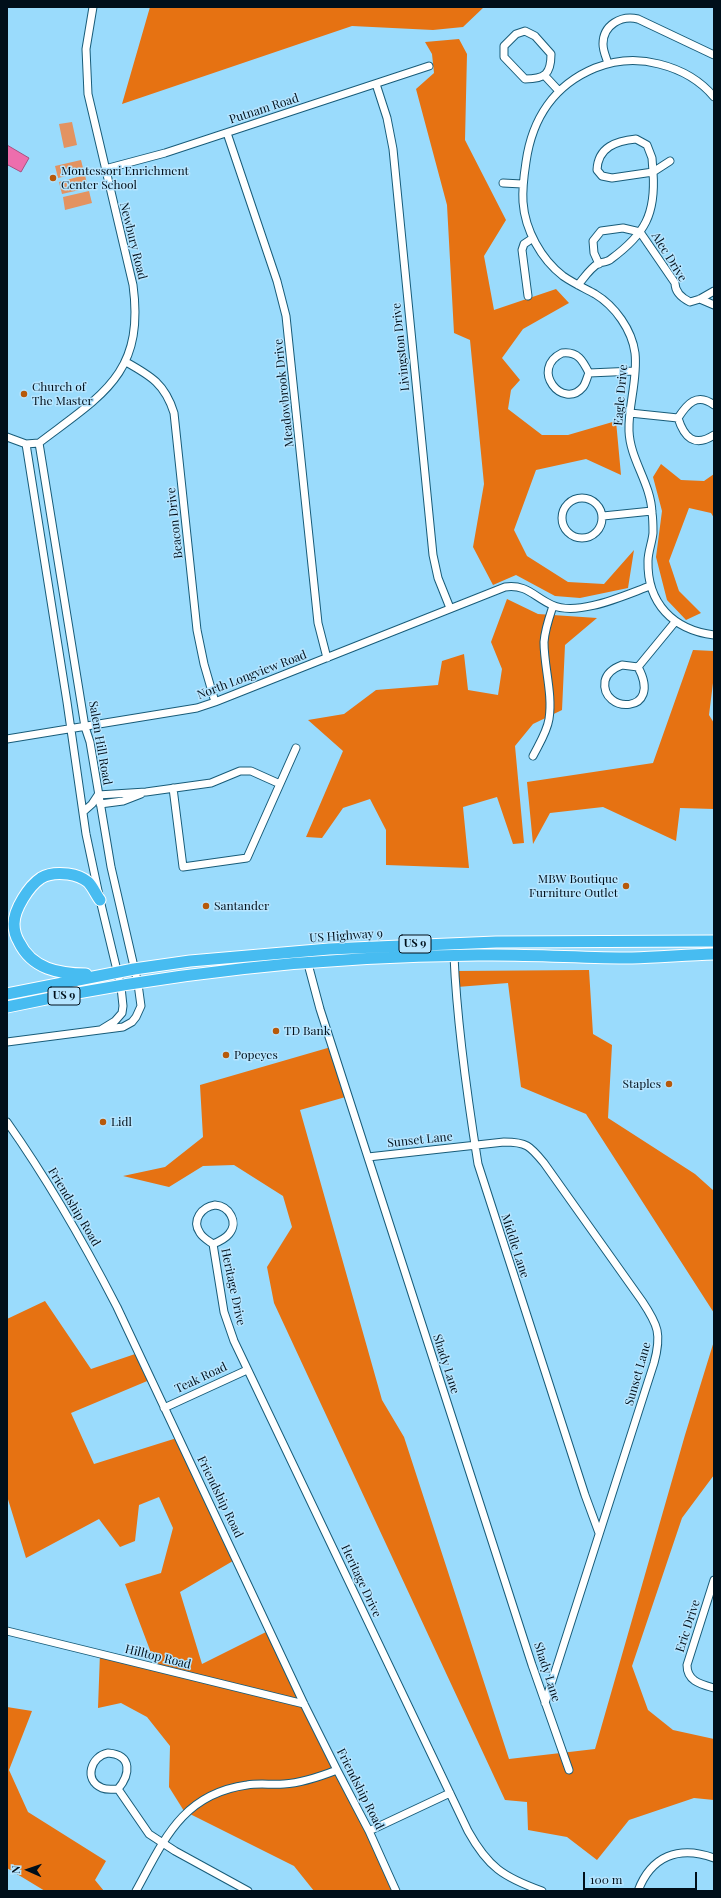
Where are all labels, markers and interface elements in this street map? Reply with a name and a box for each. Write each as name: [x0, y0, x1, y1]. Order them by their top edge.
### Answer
street label: Putnam Road: [227, 91, 301, 127]
place label: Montessori Enrichment Center School: [61, 164, 189, 192]
marker: Montessori Enrichment Center School: [48, 173, 58, 183]
street label: Newbury Road: [116, 201, 150, 281]
street label: Alec Drive: [648, 230, 690, 284]
street label: Livingston Drive: [389, 302, 413, 392]
street label: Meadowbrook Drive: [271, 338, 297, 448]
street label: Eagle Drive: [611, 364, 631, 426]
place label: Church of The Master: [32, 380, 93, 408]
marker: Church of The Master: [19, 389, 29, 399]
street label: Beacon Drive: [164, 487, 186, 559]
street label: North Longview Road: [195, 647, 309, 703]
street label: Salem Hill Road: [86, 700, 114, 786]
place label: MBW Boutique Furniture Outlet: [529, 872, 618, 900]
marker: MBW Boutique Furniture Outlet: [621, 881, 631, 891]
place label: Santander: [214, 899, 269, 913]
marker: Santander: [201, 901, 211, 911]
street label: US Highway 9: [309, 926, 383, 946]
road number: US 9: [399, 935, 431, 953]
road number: US 9: [48, 987, 80, 1005]
place label: TD Bank: [284, 1024, 330, 1038]
marker: TD Bank: [271, 1026, 281, 1036]
place label: Popeyes: [234, 1048, 278, 1062]
marker: Popeyes: [221, 1050, 231, 1060]
place label: Staples: [623, 1077, 661, 1091]
marker: Staples: [664, 1079, 674, 1089]
place label: Lidl: [111, 1115, 132, 1129]
marker: Lidl: [98, 1117, 108, 1127]
street label: Sunset Lane: [387, 1129, 453, 1151]
street label: Friendship Road: [45, 1165, 103, 1249]
street label: Middle Lane: [498, 1212, 532, 1280]
street label: Heritage Drive: [218, 1247, 248, 1327]
street label: Shady Lane: [430, 1332, 462, 1396]
street label: Sunset Lane: [622, 1341, 654, 1407]
street label: Teak Road: [173, 1360, 229, 1396]
street label: Friendship Road: [194, 1454, 246, 1540]
street label: Heritage Drive: [338, 1542, 384, 1620]
street label: Eric Drive: [673, 1598, 703, 1654]
street label: Shady Lane: [531, 1640, 563, 1704]
street label: Hilltop Road: [123, 1642, 193, 1672]
street label: Friendship Road: [333, 1746, 387, 1832]
north arrow: [8, 1850, 48, 1890]
scale bar: [585, 1864, 699, 1890]
text: N: [8, 1865, 23, 1874]
text: 100 m: [590, 1871, 622, 1887]

